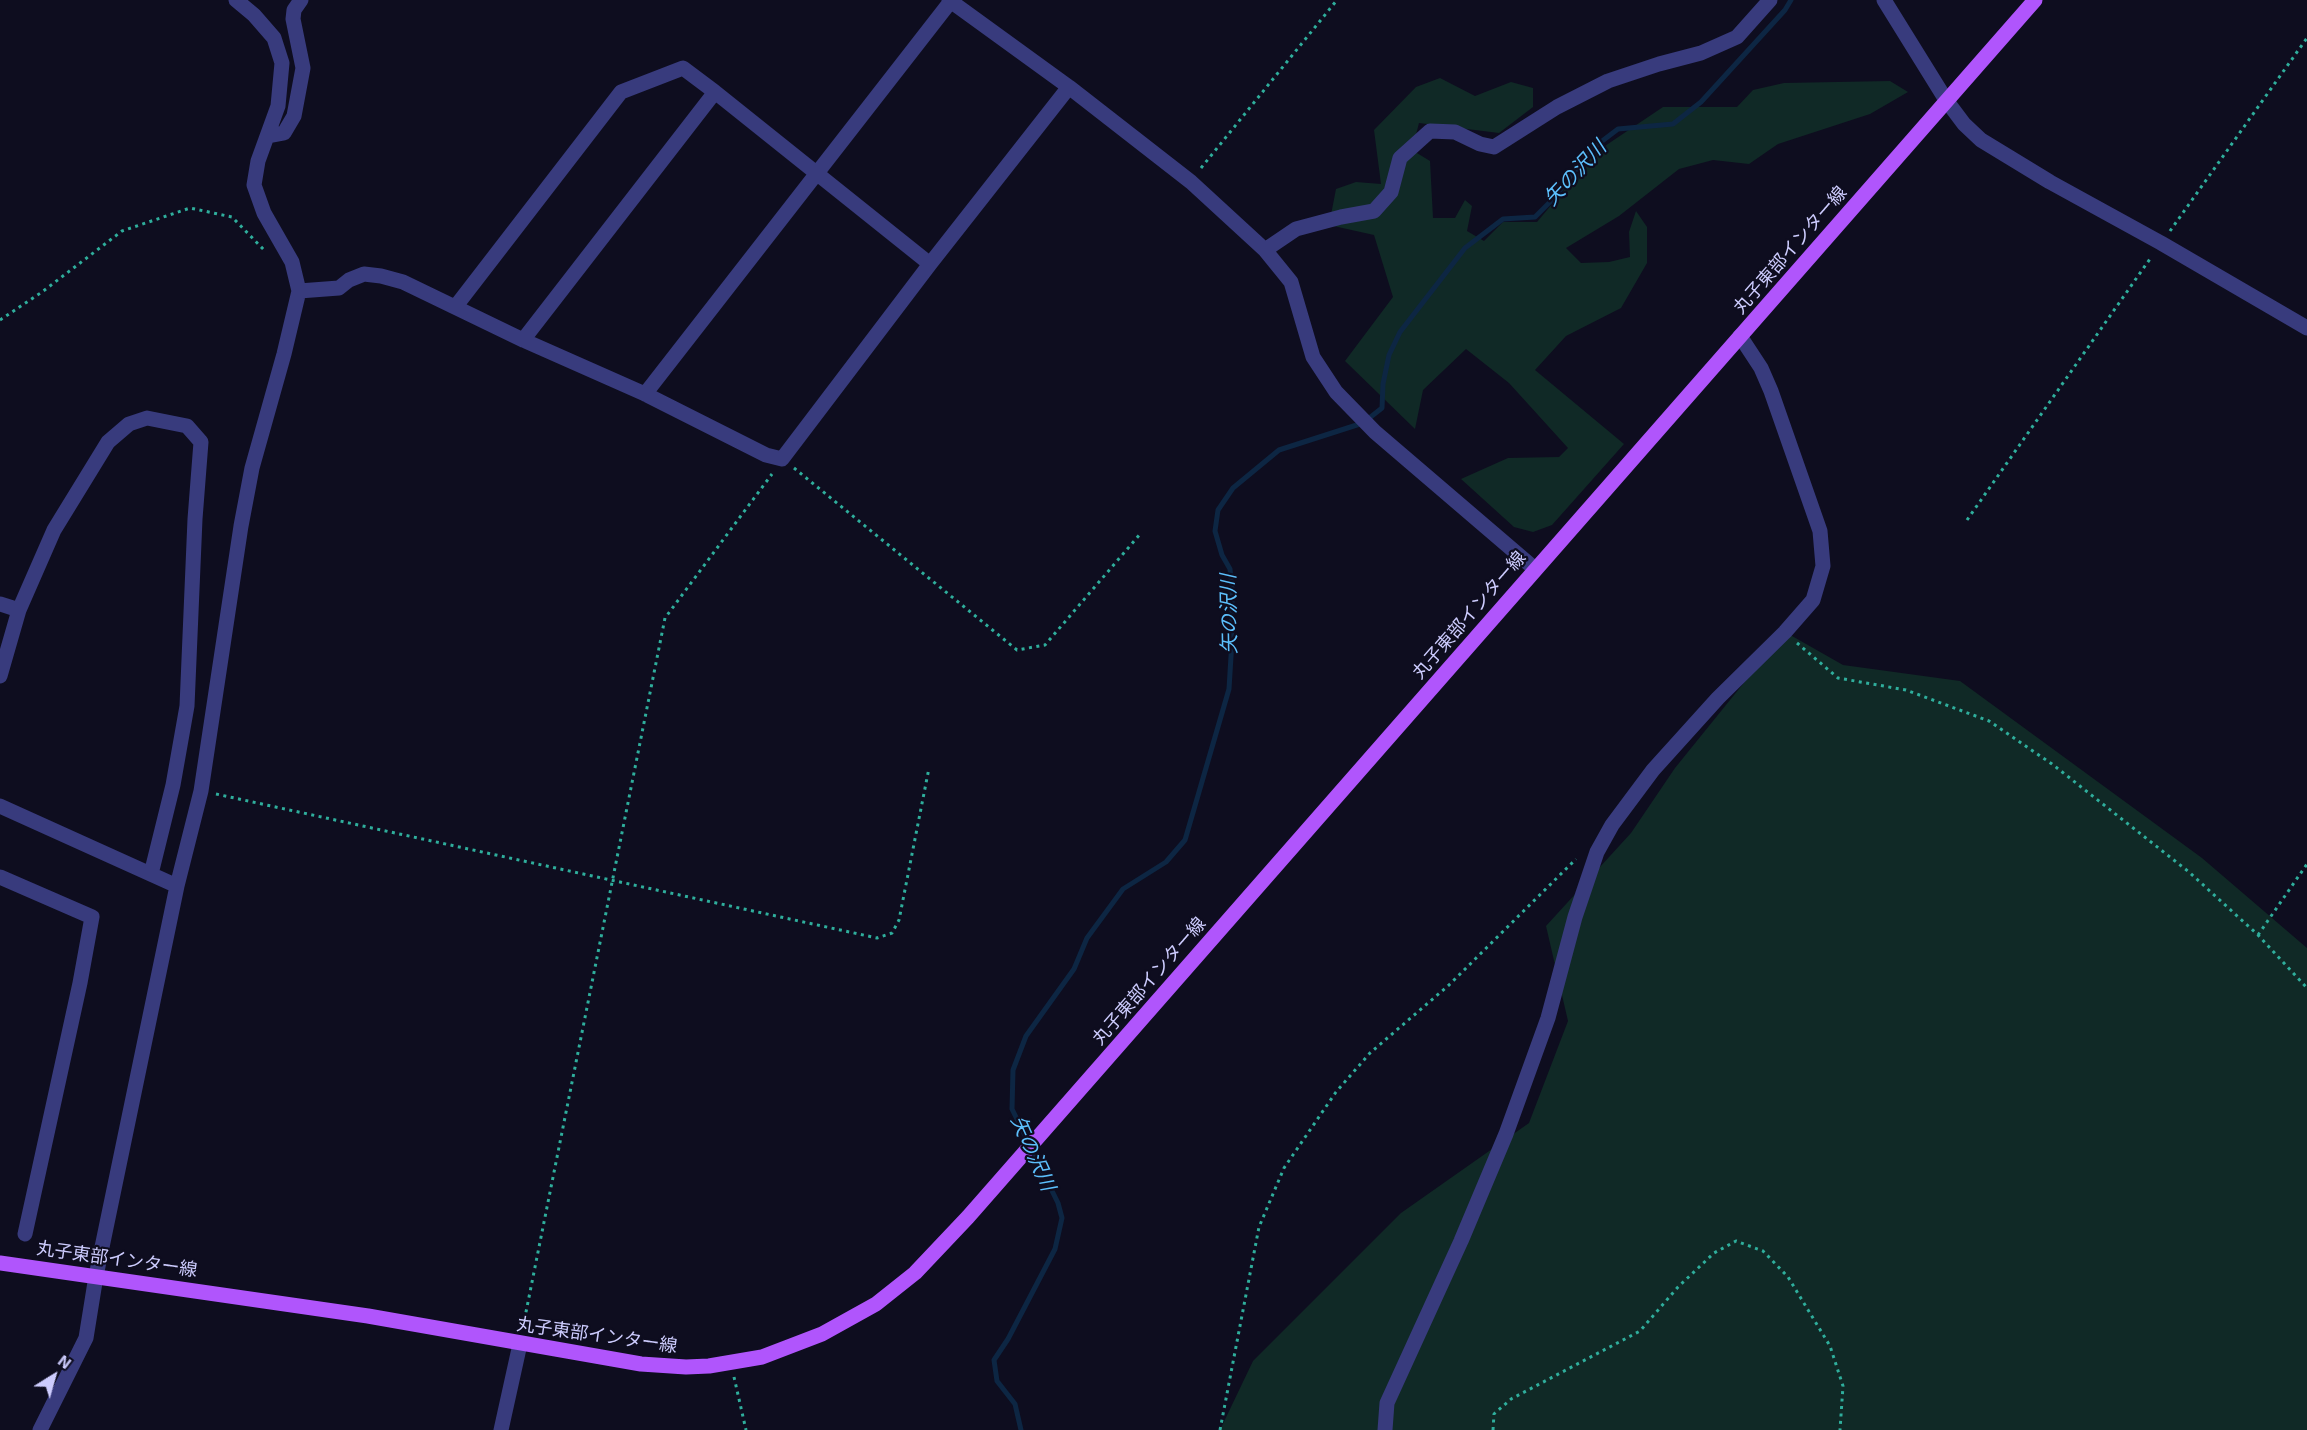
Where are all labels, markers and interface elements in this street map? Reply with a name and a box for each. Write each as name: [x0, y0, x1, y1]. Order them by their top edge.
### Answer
water label: 矢の沢川: [1539, 136, 1611, 210]
street label: 丸子東部インター線: [1729, 182, 1851, 318]
street label: 丸子東部インター線: [1408, 547, 1530, 683]
water label: 矢の沢川: [1216, 574, 1242, 654]
street label: 丸子東部インター線: [1088, 913, 1210, 1049]
water label: 矢の沢川: [1006, 1112, 1060, 1194]
street label: 丸子東部インター線: [35, 1237, 199, 1281]
street label: 丸子東部インター線: [515, 1313, 679, 1357]
north arrow: [24, 1346, 84, 1406]
text: N: [55, 1350, 75, 1372]

